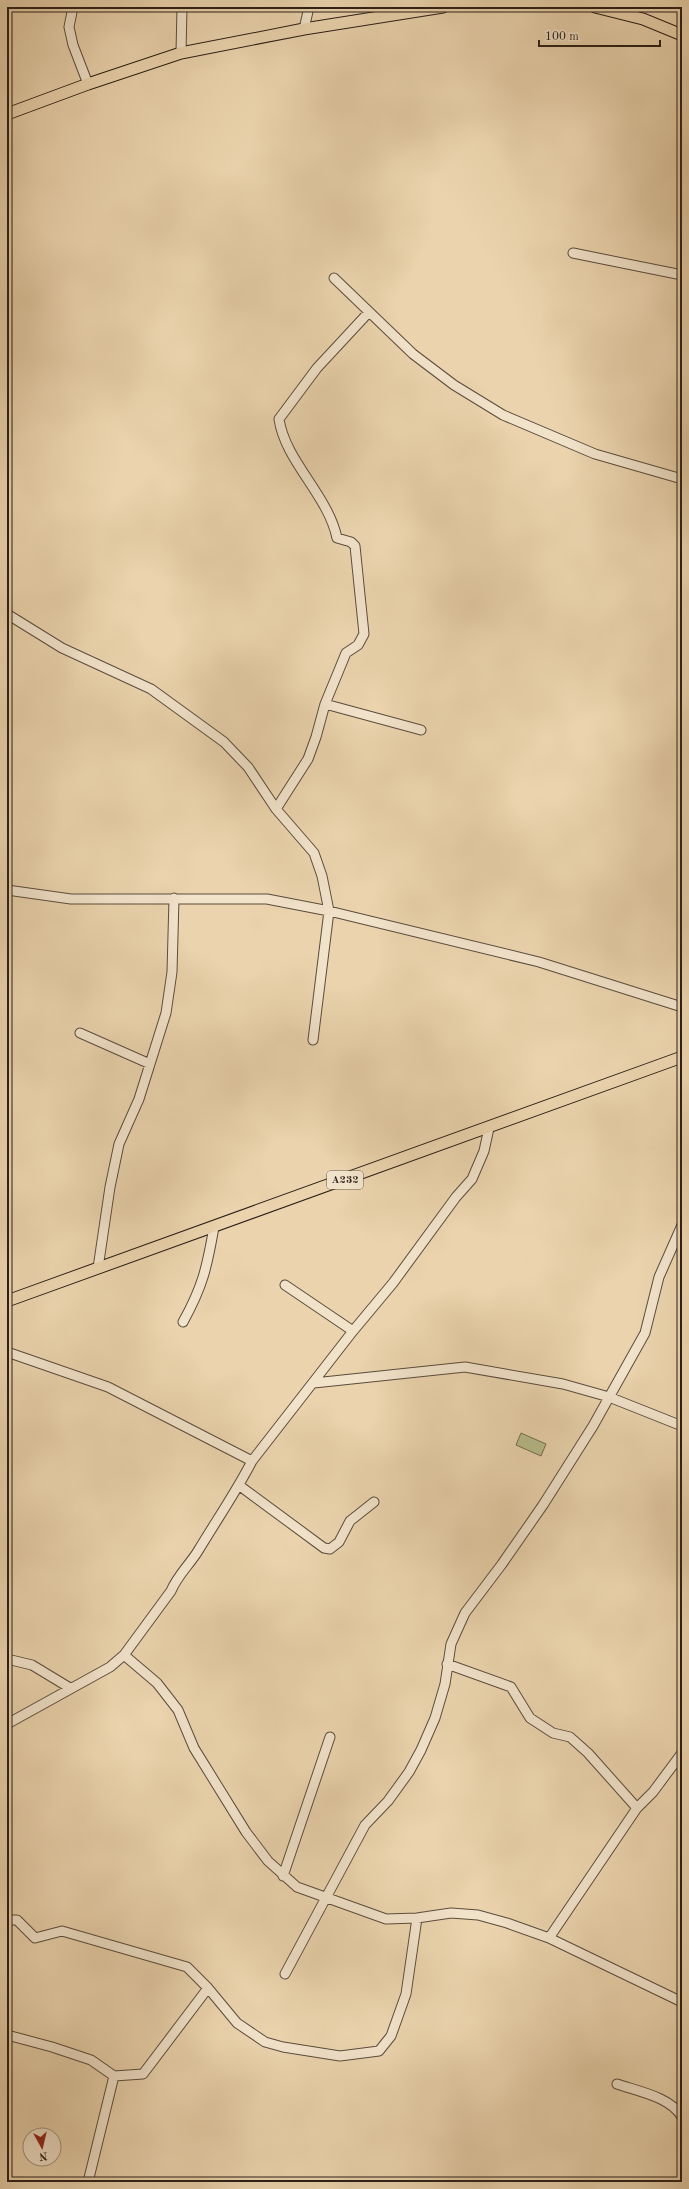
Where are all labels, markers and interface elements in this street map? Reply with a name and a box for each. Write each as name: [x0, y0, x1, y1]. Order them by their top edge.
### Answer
scale bar: [539, 22, 660, 48]
text: 100 m: [545, 31, 579, 43]
road number: A232: [327, 1171, 363, 1189]
north arrow: [22, 2127, 62, 2167]
text: N: [38, 2149, 48, 2162]

